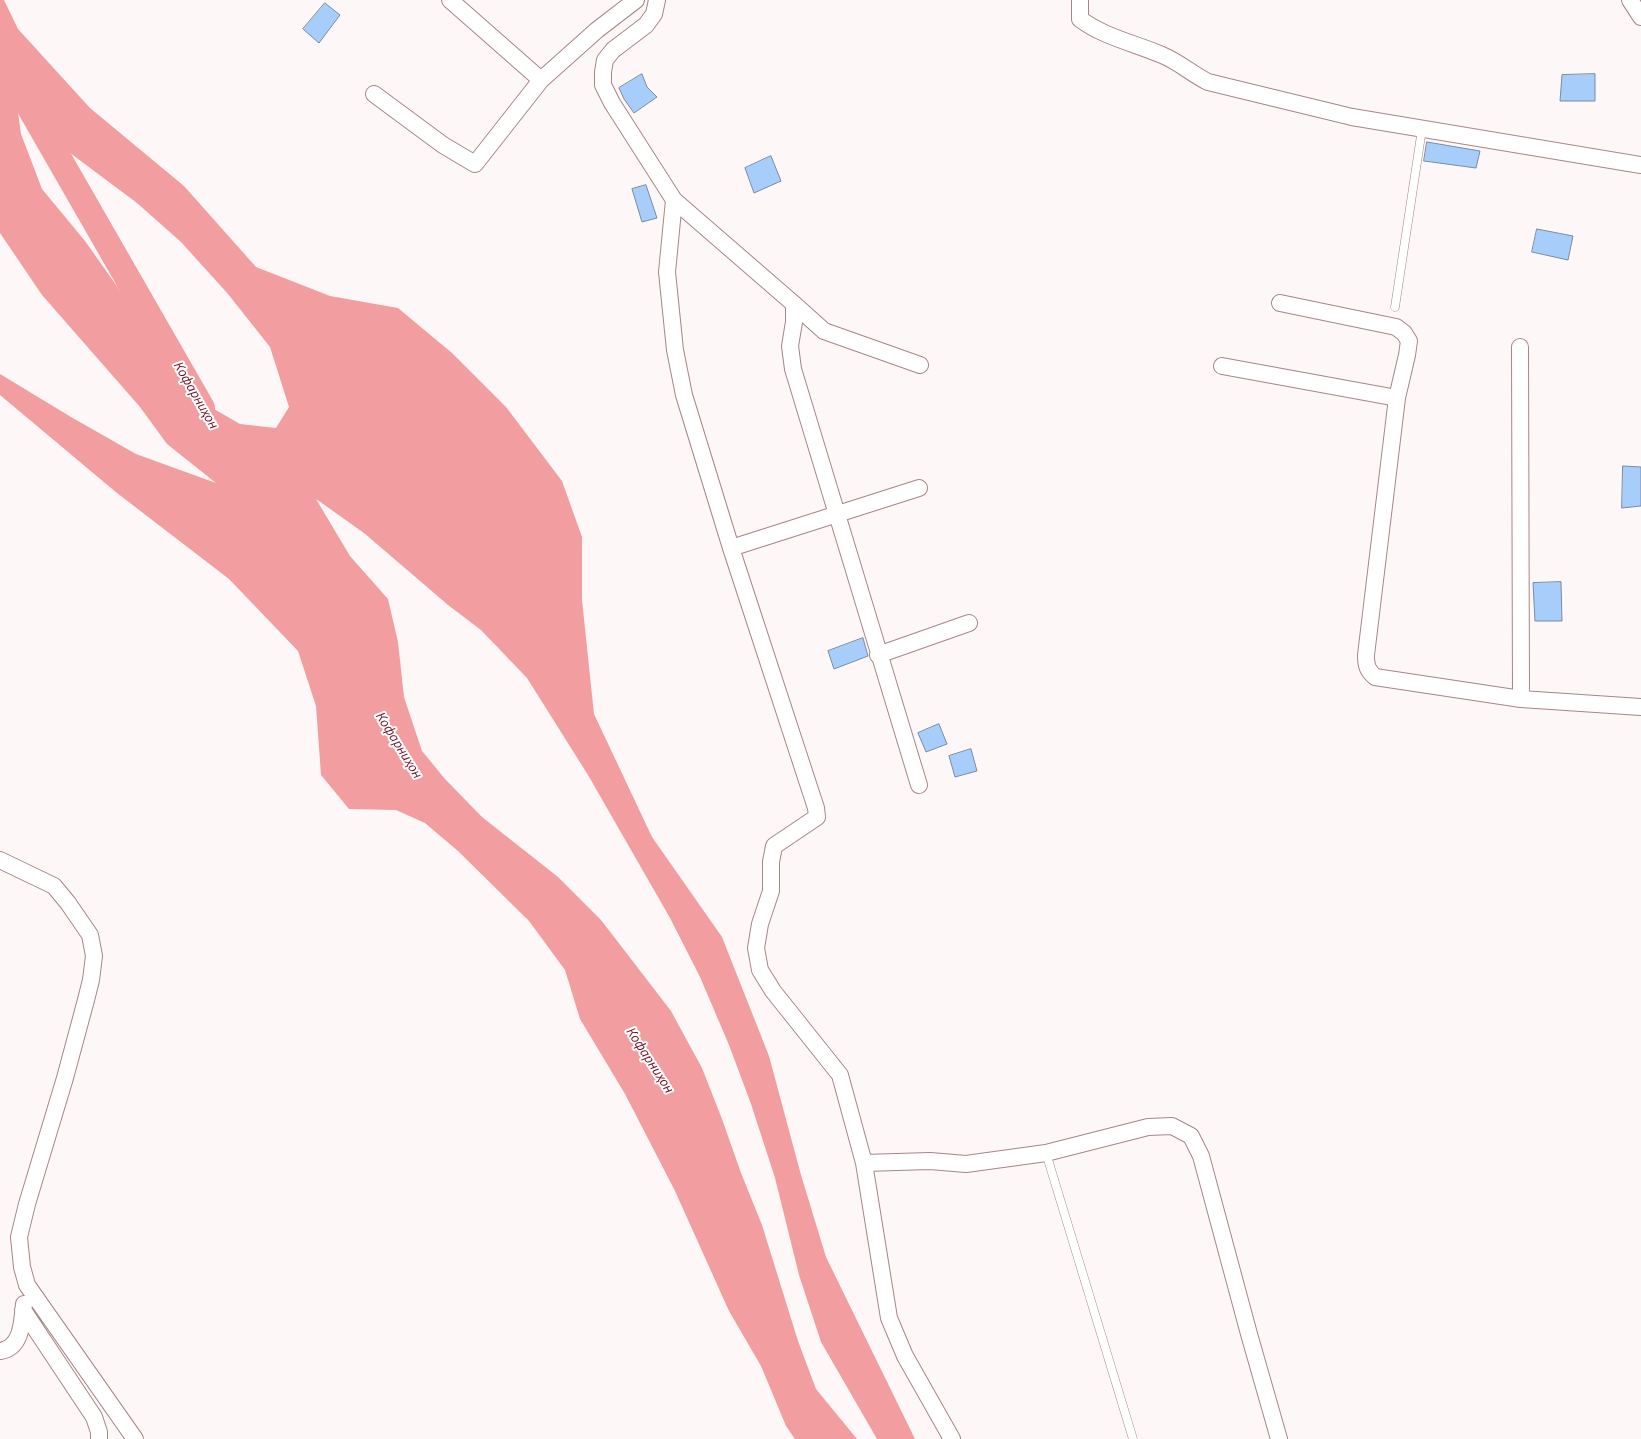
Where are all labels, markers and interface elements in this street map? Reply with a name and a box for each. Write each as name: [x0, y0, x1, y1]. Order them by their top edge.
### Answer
water label: Кофарниҳон: [169, 359, 221, 433]
water label: Кофарниҳон: [371, 710, 425, 782]
water label: Кофарниҳон: [622, 1025, 676, 1097]

